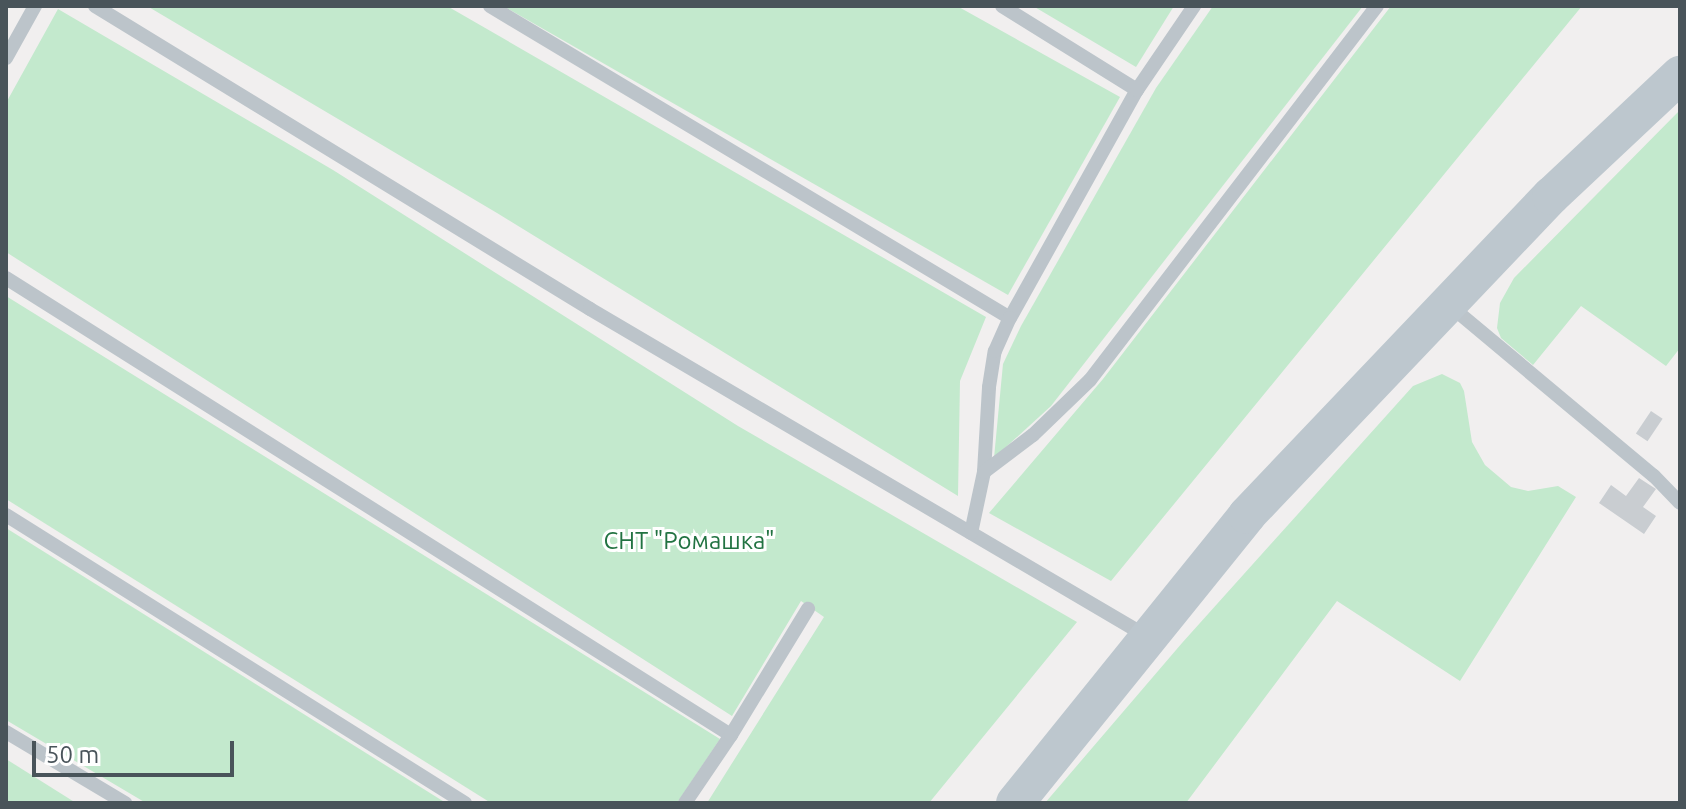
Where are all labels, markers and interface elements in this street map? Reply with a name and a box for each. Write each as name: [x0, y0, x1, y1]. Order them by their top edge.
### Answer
park label: СНТ "Ромашка": [603, 527, 775, 555]
scale bar: [36, 725, 238, 775]
text: 50 m: [46, 741, 99, 768]

